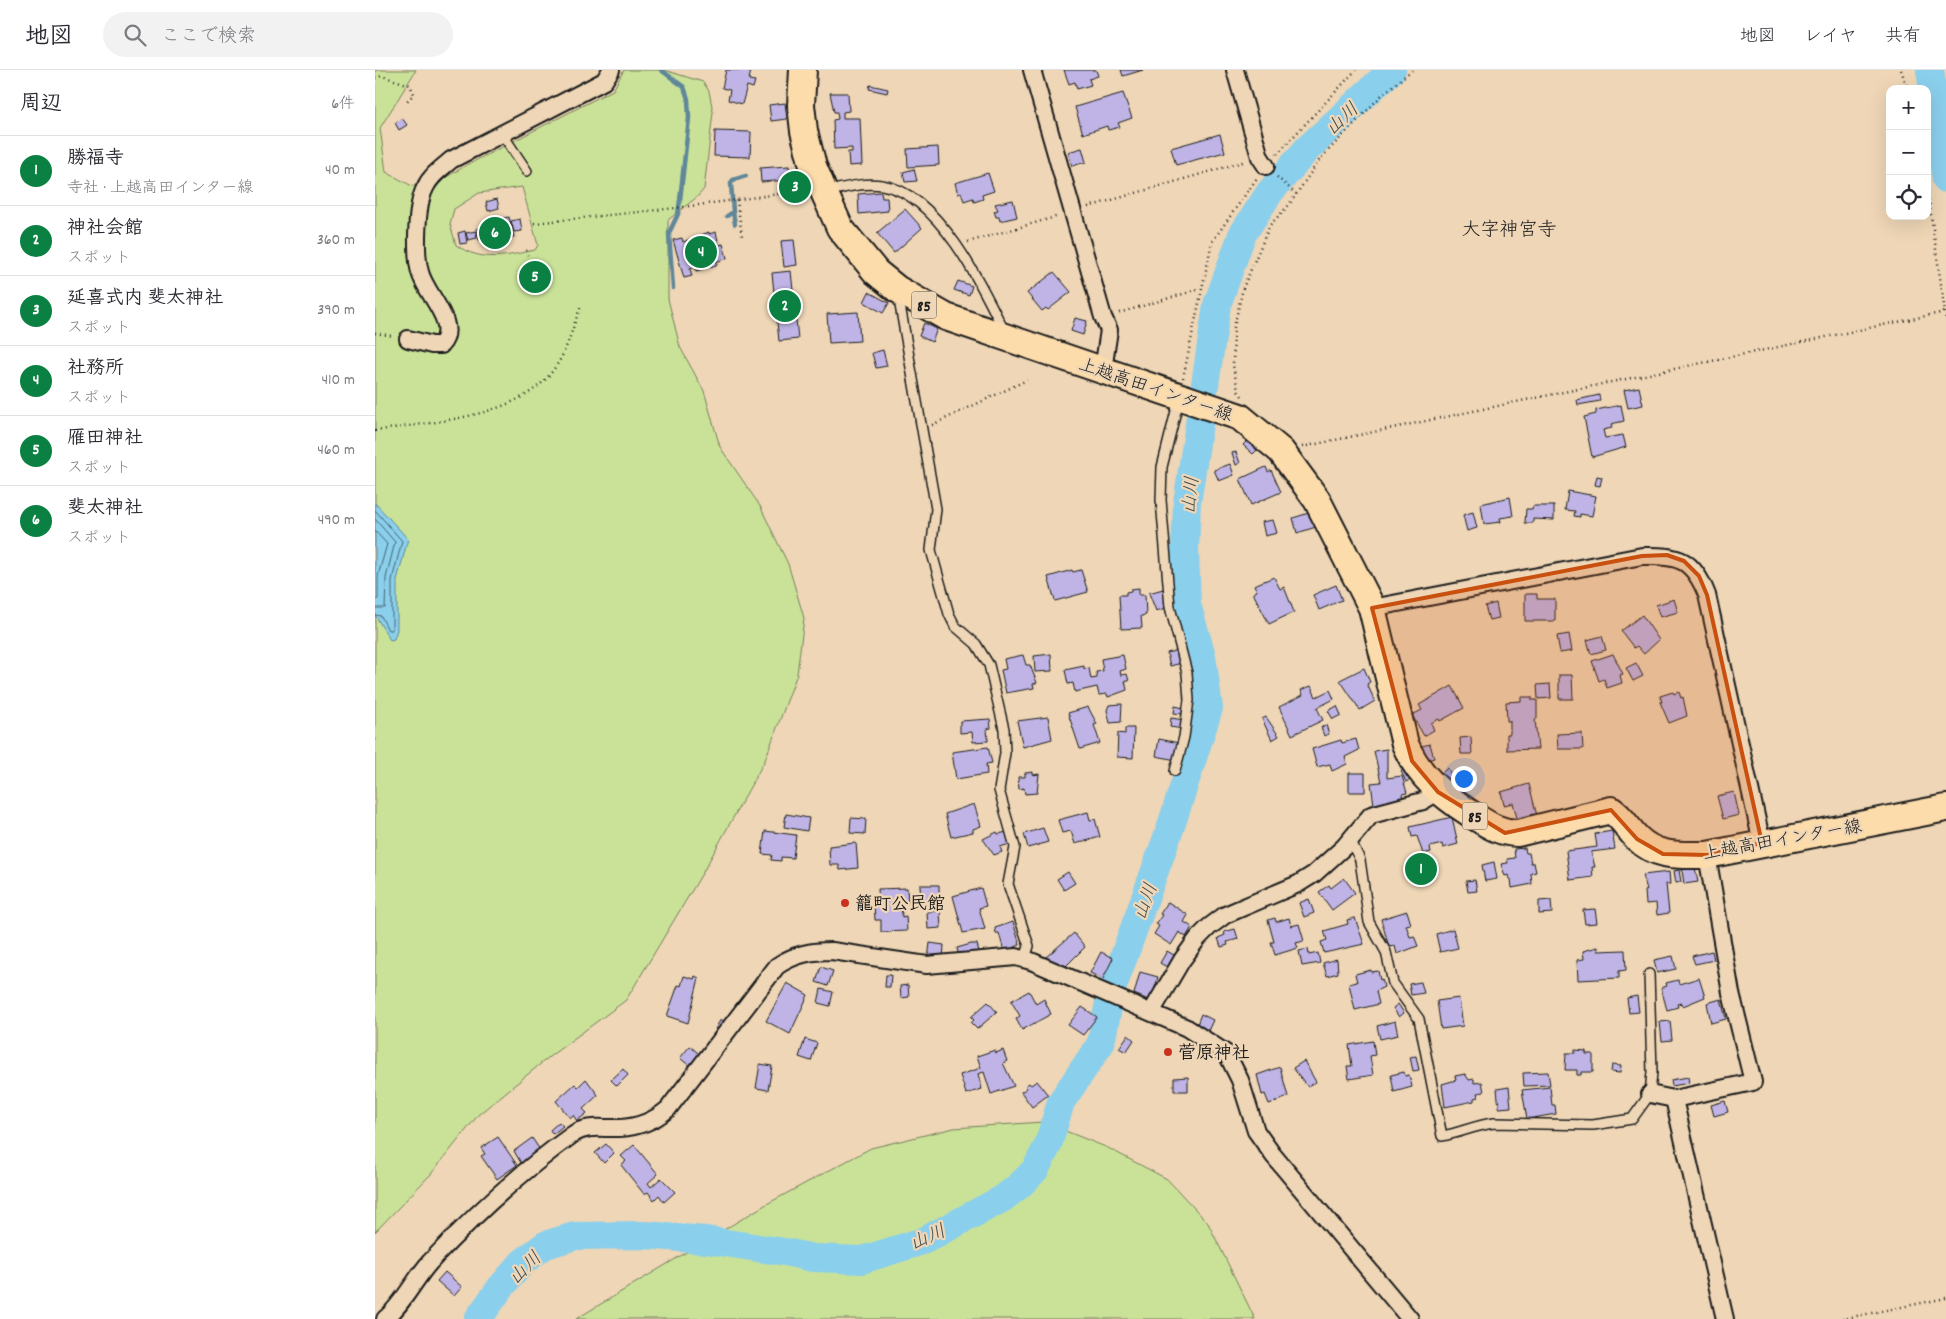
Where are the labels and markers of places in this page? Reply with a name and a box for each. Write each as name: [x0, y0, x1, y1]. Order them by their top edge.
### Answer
pin: 3: [779, 168, 811, 206]
pin: 6: [479, 214, 511, 252]
pin: 4: [685, 233, 717, 271]
pin: 5: [519, 258, 551, 296]
pin: 2: [769, 287, 801, 325]
pin: 1: [1405, 850, 1437, 888]
place label: 籠町公民館: [855, 893, 945, 918]
marker: 籠町公民館: [839, 897, 851, 909]
place label: 菅原神社: [1178, 1042, 1250, 1067]
marker: 菅原神社: [1162, 1046, 1174, 1058]

